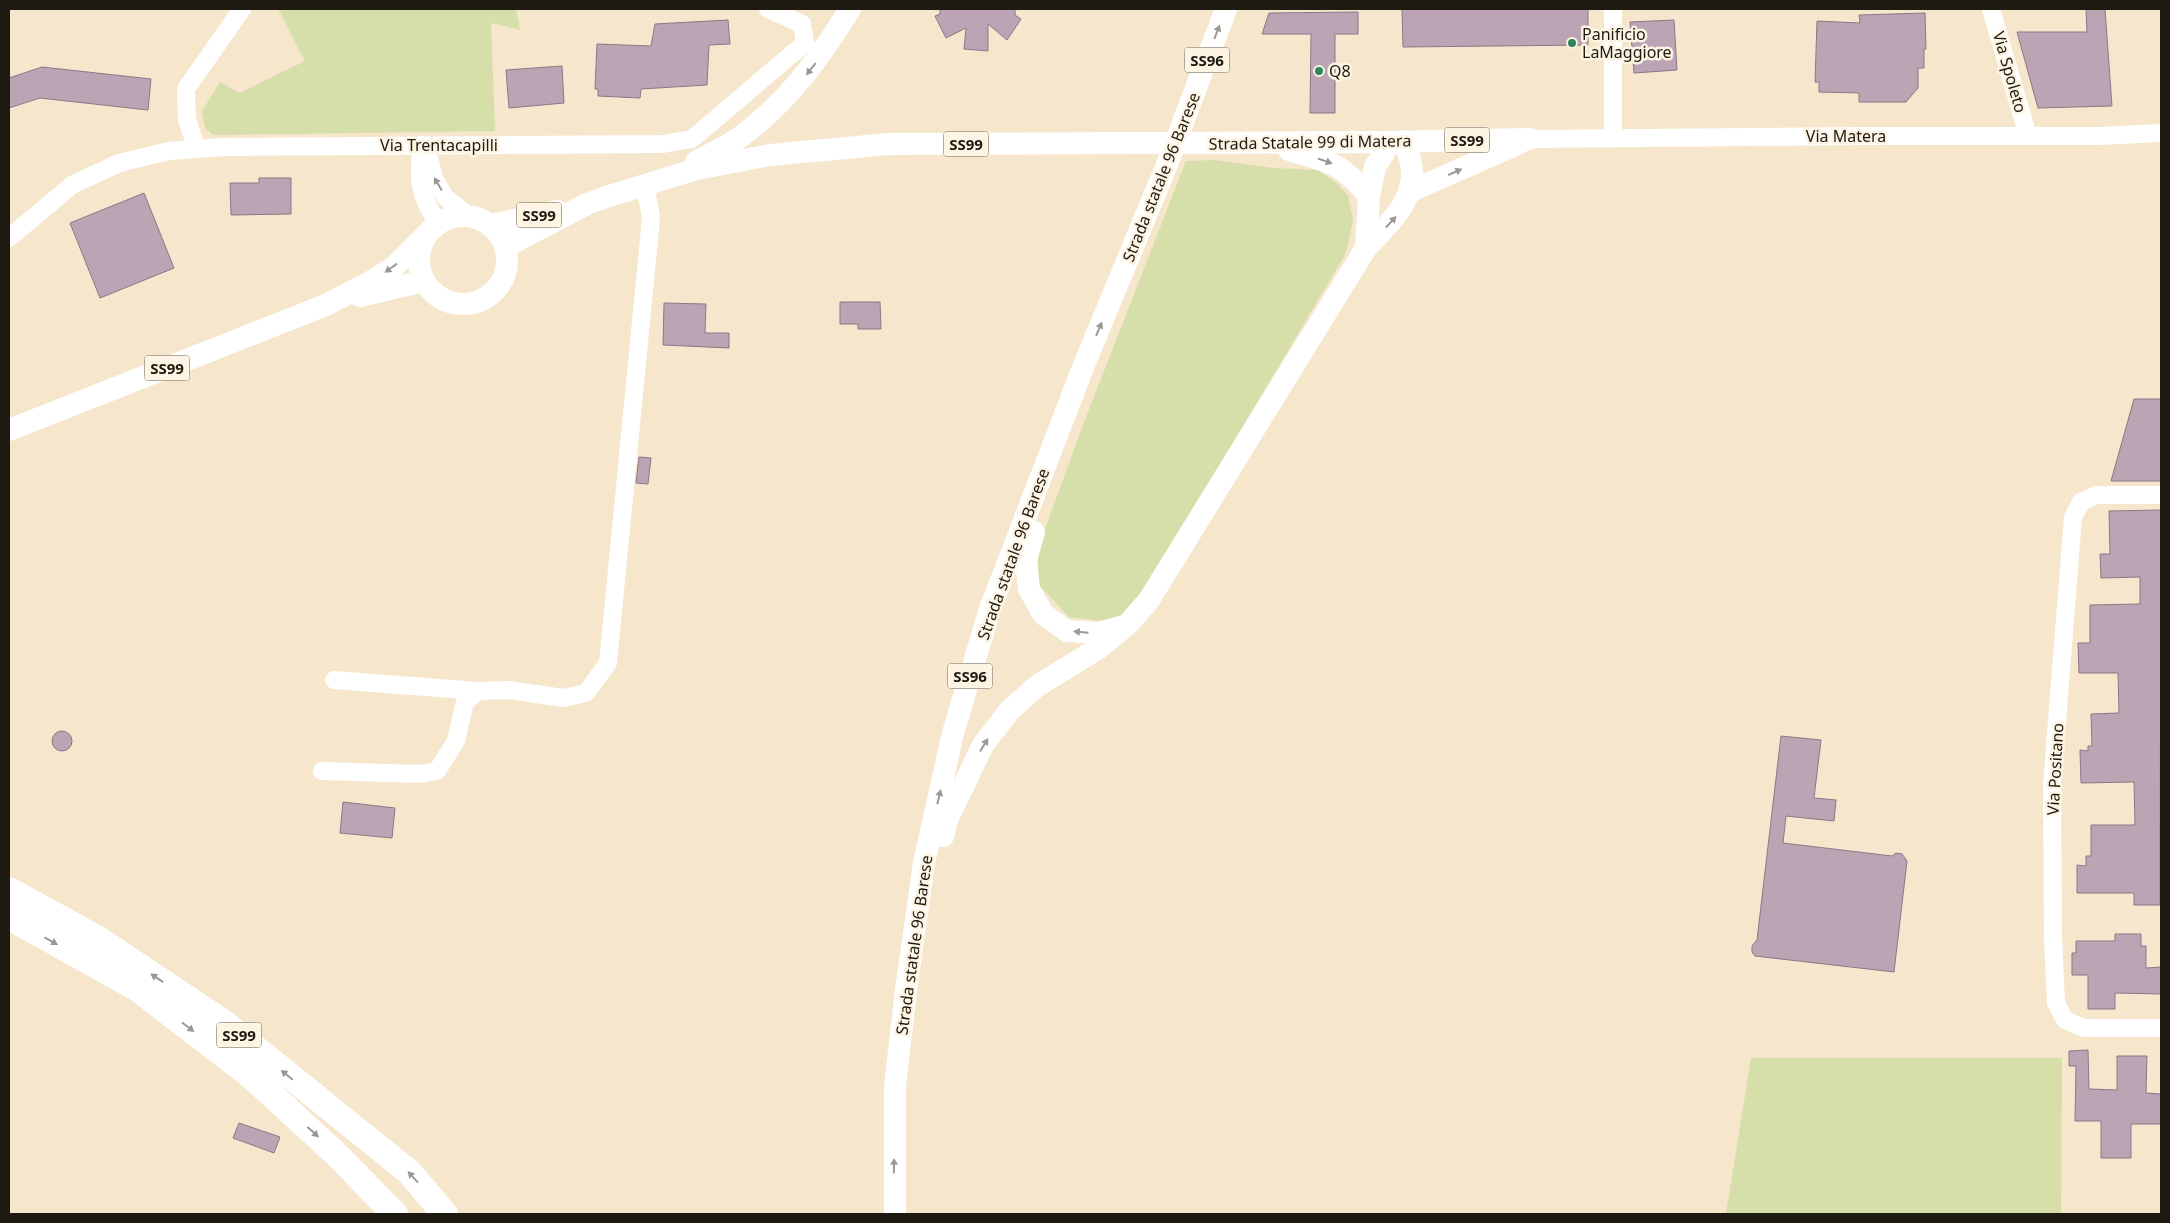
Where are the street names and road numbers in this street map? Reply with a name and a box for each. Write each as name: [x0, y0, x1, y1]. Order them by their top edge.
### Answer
street label: Via Spoleto: [1988, 29, 2032, 115]
road number: SS96: [1184, 48, 1230, 72]
street label: Strada statale 96 Barese: [1117, 89, 1205, 265]
street label: Via Matera: [1806, 125, 1886, 147]
road number: SS99: [1444, 128, 1490, 152]
street label: Strada Statale 99 di Matera: [1209, 129, 1411, 155]
road number: SS99: [944, 132, 988, 156]
street label: Via Trentacapilli: [380, 134, 498, 156]
road number: SS99: [516, 202, 562, 228]
road number: SS99: [144, 356, 190, 380]
street label: Strada statale 96 Barese: [972, 465, 1054, 643]
road number: SS96: [948, 664, 992, 688]
street label: Via Positano: [2042, 722, 2068, 816]
street label: Strada statale 96 Barese: [891, 854, 937, 1036]
road number: SS99: [216, 1022, 262, 1048]

